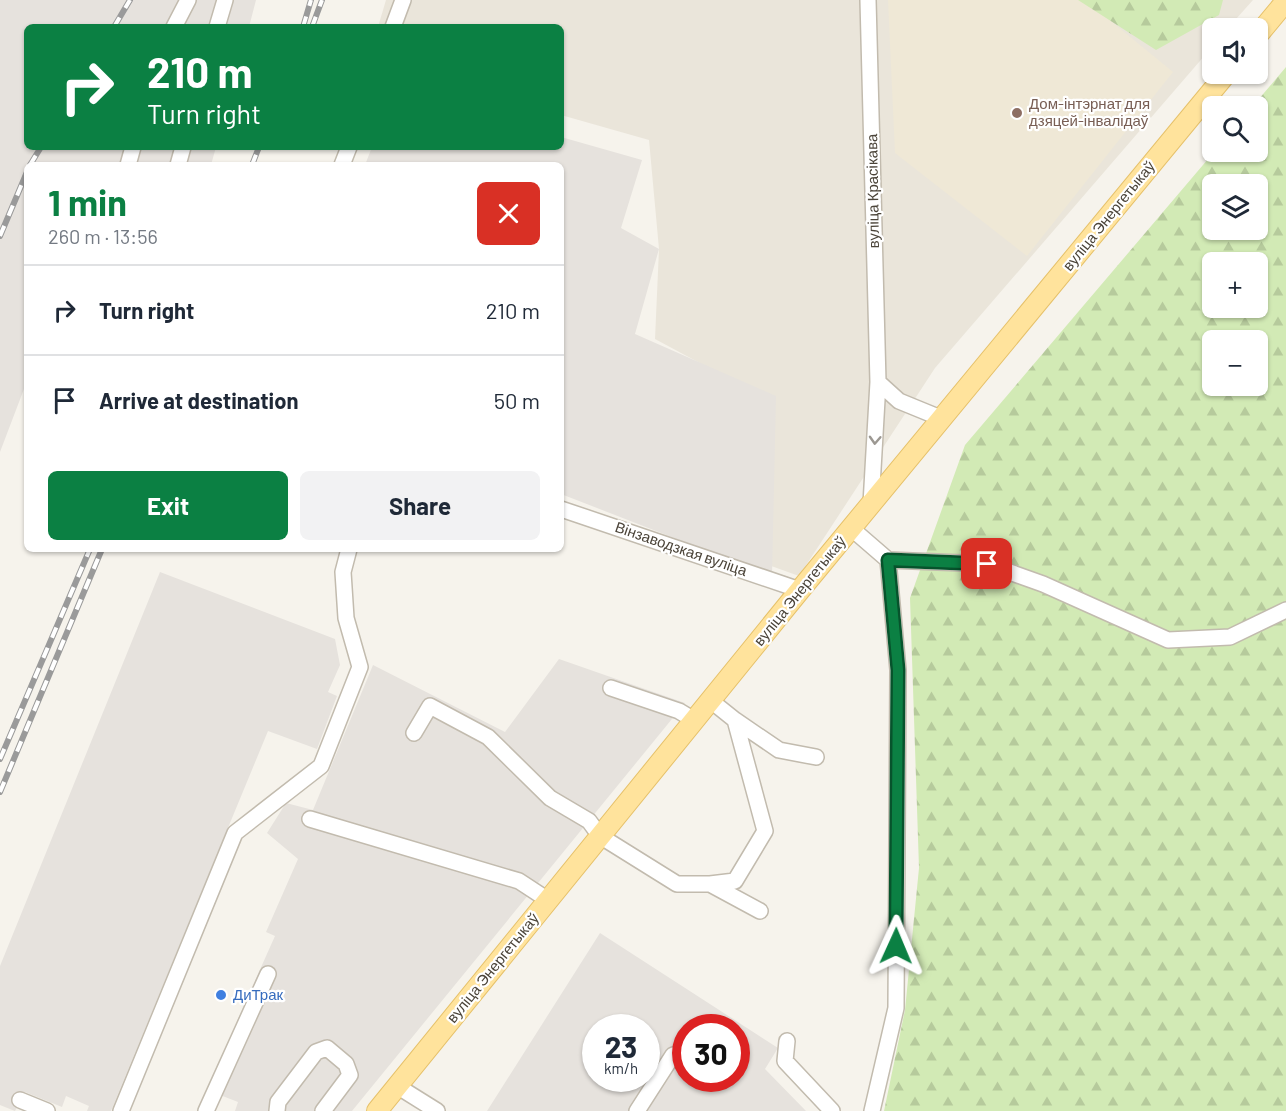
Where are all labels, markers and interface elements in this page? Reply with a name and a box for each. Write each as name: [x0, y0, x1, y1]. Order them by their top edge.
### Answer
map controls: [1202, 18, 1268, 396]
button: sound: [1202, 18, 1268, 84]
text: 210 m: [147, 46, 253, 96]
icon: right: [48, 48, 126, 126]
place label: Дом-інтэрнат для дзяцей-інвалідаў: [1029, 94, 1150, 129]
button: search: [1202, 96, 1268, 162]
text: Turn right: [147, 97, 261, 129]
marker: Дом-інтэрнат для дзяцей-інвалідаў: [1010, 106, 1024, 120]
street label: вуліца Красікава: [862, 133, 882, 248]
street label: вуліца Энергетыкаў: [1058, 156, 1158, 274]
button: layers: [1202, 174, 1268, 240]
text: 1 min: [48, 180, 127, 223]
button: close: [477, 182, 540, 245]
text: 260 m · 13:56: [48, 224, 158, 248]
button: +: [1202, 252, 1268, 318]
icon: right: [48, 294, 81, 327]
text: Turn right: [99, 297, 194, 323]
text: 210 m: [486, 297, 540, 323]
button: −: [1202, 330, 1268, 396]
icon: arrive: [48, 384, 81, 417]
text: Arrive at destination: [99, 387, 298, 413]
text: 50 m: [494, 387, 540, 413]
one-way arrow: [869, 435, 882, 444]
button: Exit: [48, 471, 288, 540]
button: Share: [300, 471, 540, 540]
street label: Вінзаводзкая вуліца: [613, 517, 750, 579]
street label: вуліца Энергетыкаў: [749, 531, 849, 649]
pin: [961, 538, 1012, 589]
icon: arrive: [970, 547, 1003, 580]
street label: вуліца Энергетыкаў: [442, 908, 542, 1026]
position arrow: [864, 914, 928, 978]
place label: ДиТрак: [233, 985, 284, 1003]
marker: ДиТрак: [214, 988, 228, 1002]
speed limit sign: 30: [672, 1014, 750, 1092]
text: 23: [605, 1028, 637, 1064]
text: km/h: [604, 1059, 638, 1077]

